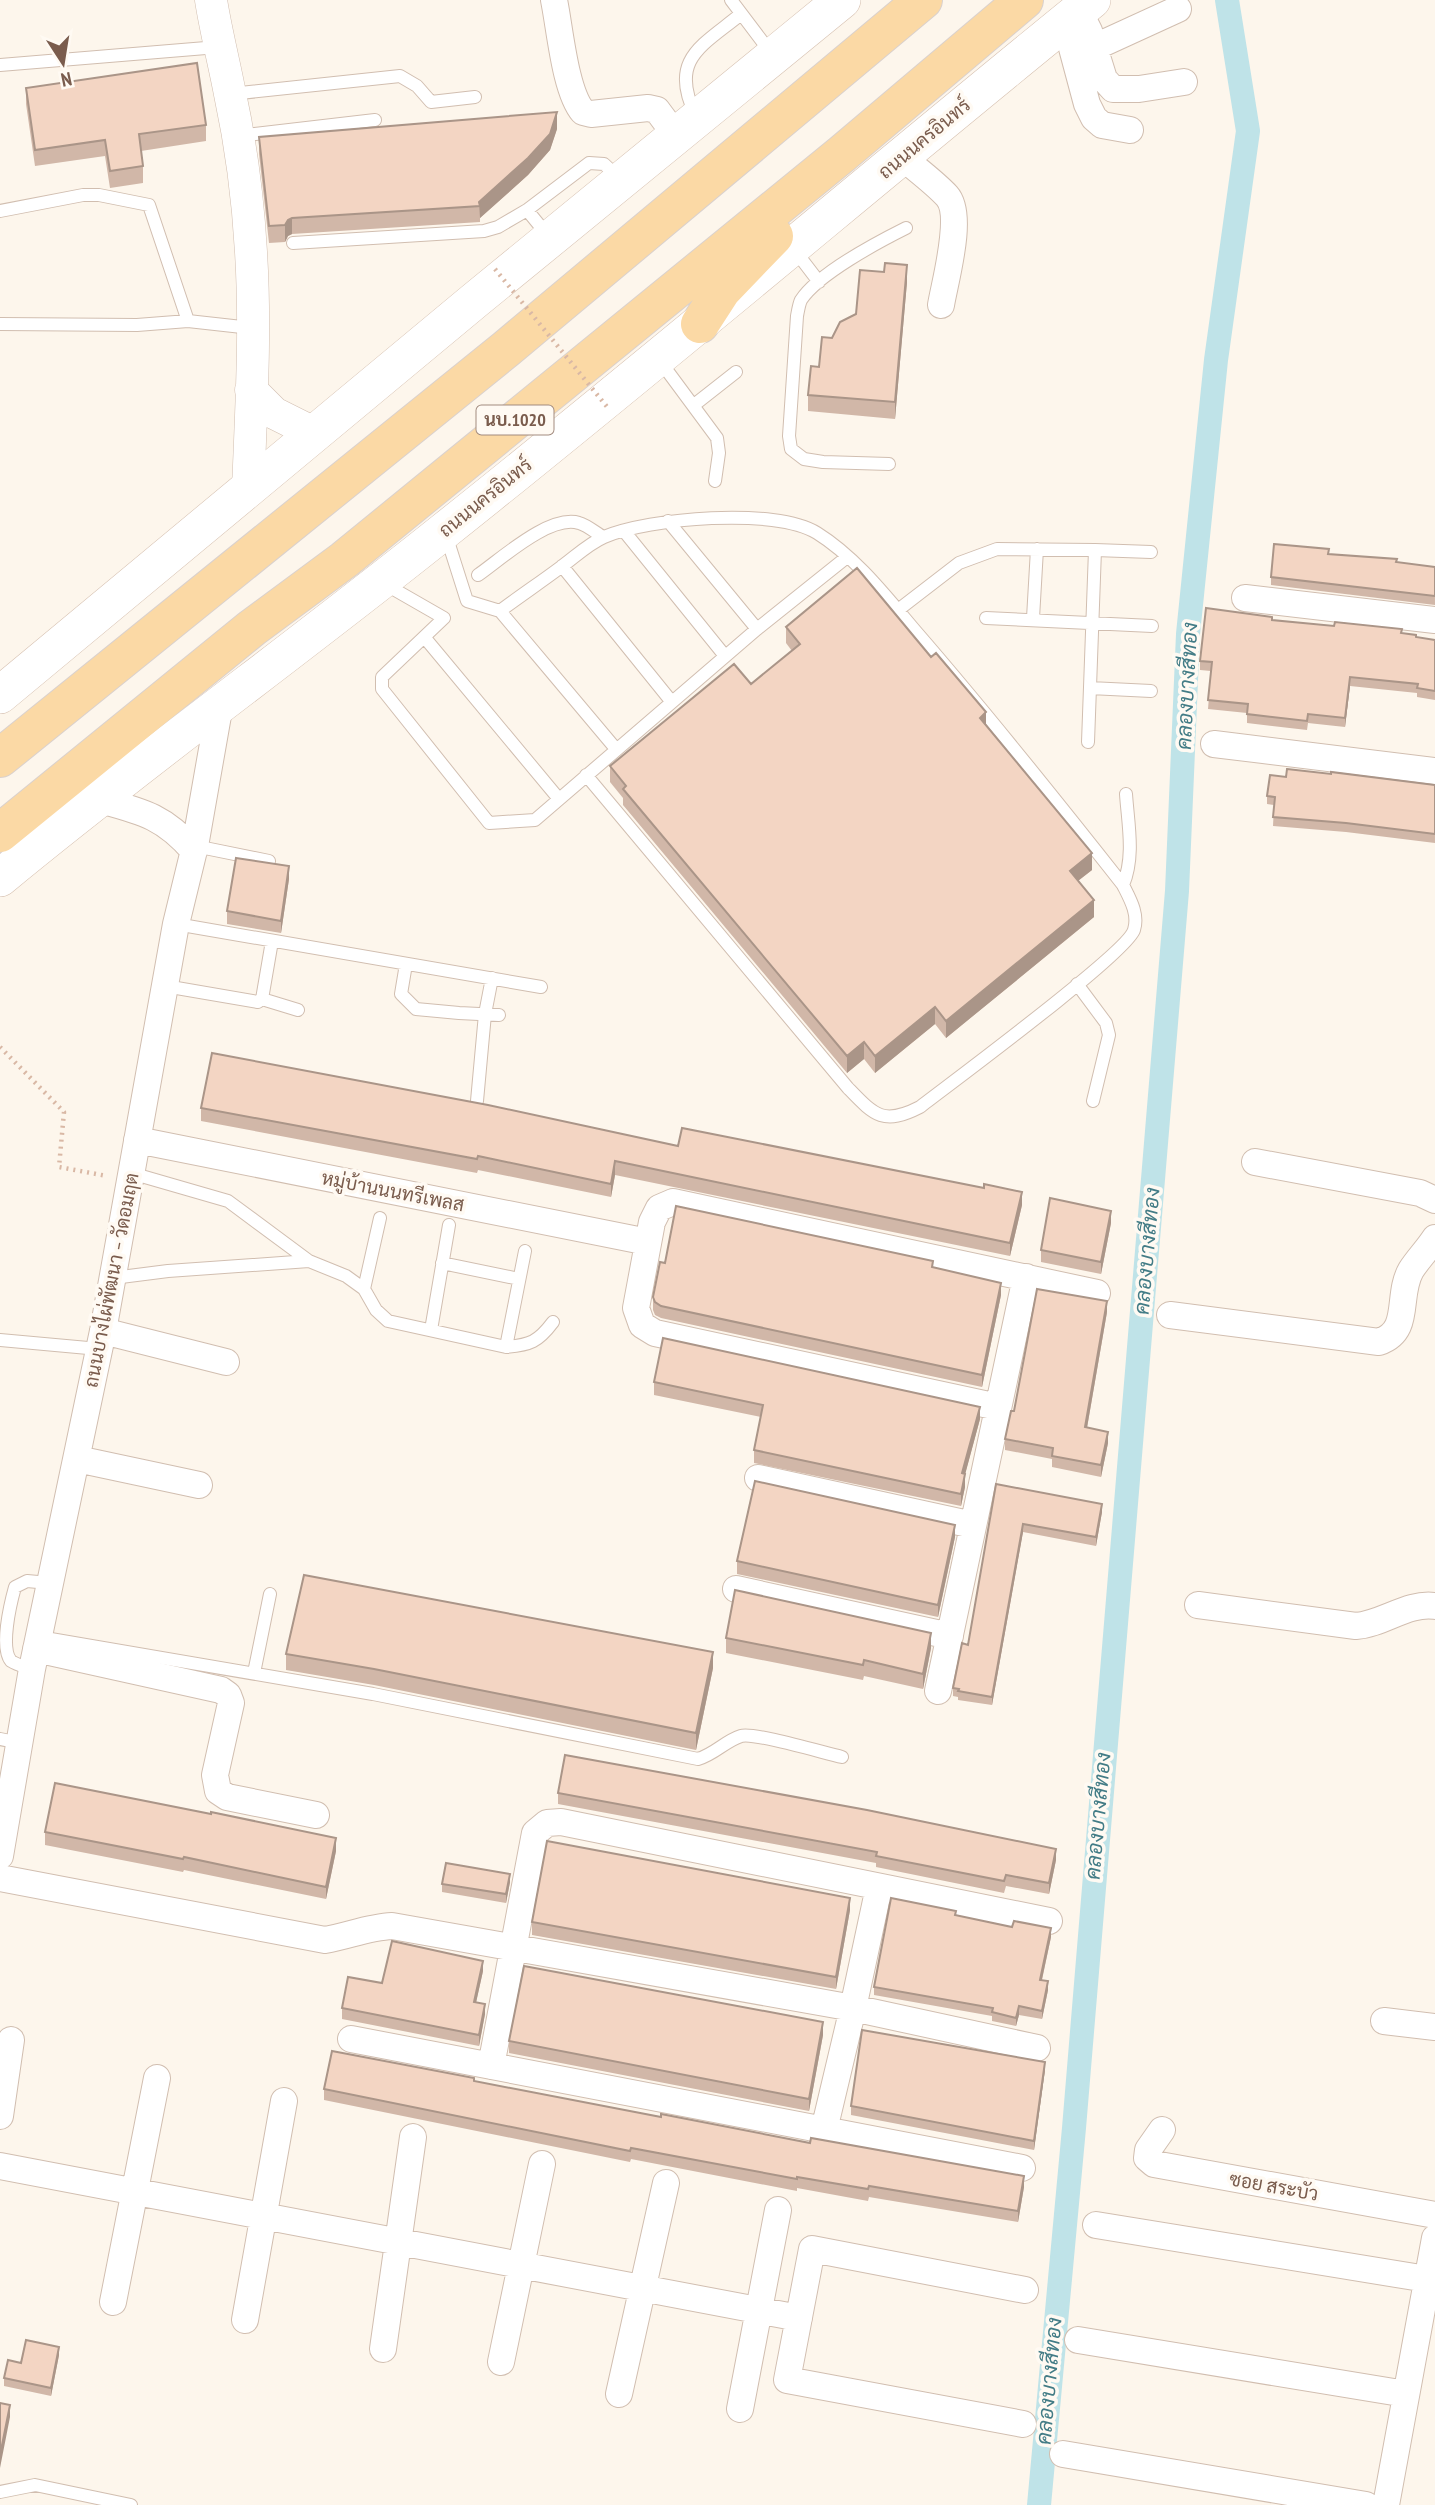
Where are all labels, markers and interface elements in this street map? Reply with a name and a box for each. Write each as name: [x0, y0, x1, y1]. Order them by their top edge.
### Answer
north arrow: [28, 28, 98, 98]
text: N: [59, 67, 74, 92]
street label: ถนนนครอินทร์: [873, 93, 975, 183]
road number: นบ.1020: [476, 406, 554, 434]
street label: ถนนนครอินทร์: [434, 452, 536, 542]
water label: คลองบางสีทอง: [1170, 621, 1203, 750]
street label: หมู่บ้านนนทรีเพลส: [319, 1165, 466, 1219]
street label: ถนนบางไผ่พัฒนา – วัดอมฤต: [78, 1171, 144, 1389]
water label: คลองบางสีทอง: [1127, 1186, 1166, 1316]
water label: คลองบางสีทอง: [1078, 1751, 1117, 1881]
street label: ซอย สระบัว: [1228, 2166, 1320, 2206]
water label: คลองบางสีทอง: [1029, 2316, 1068, 2446]

